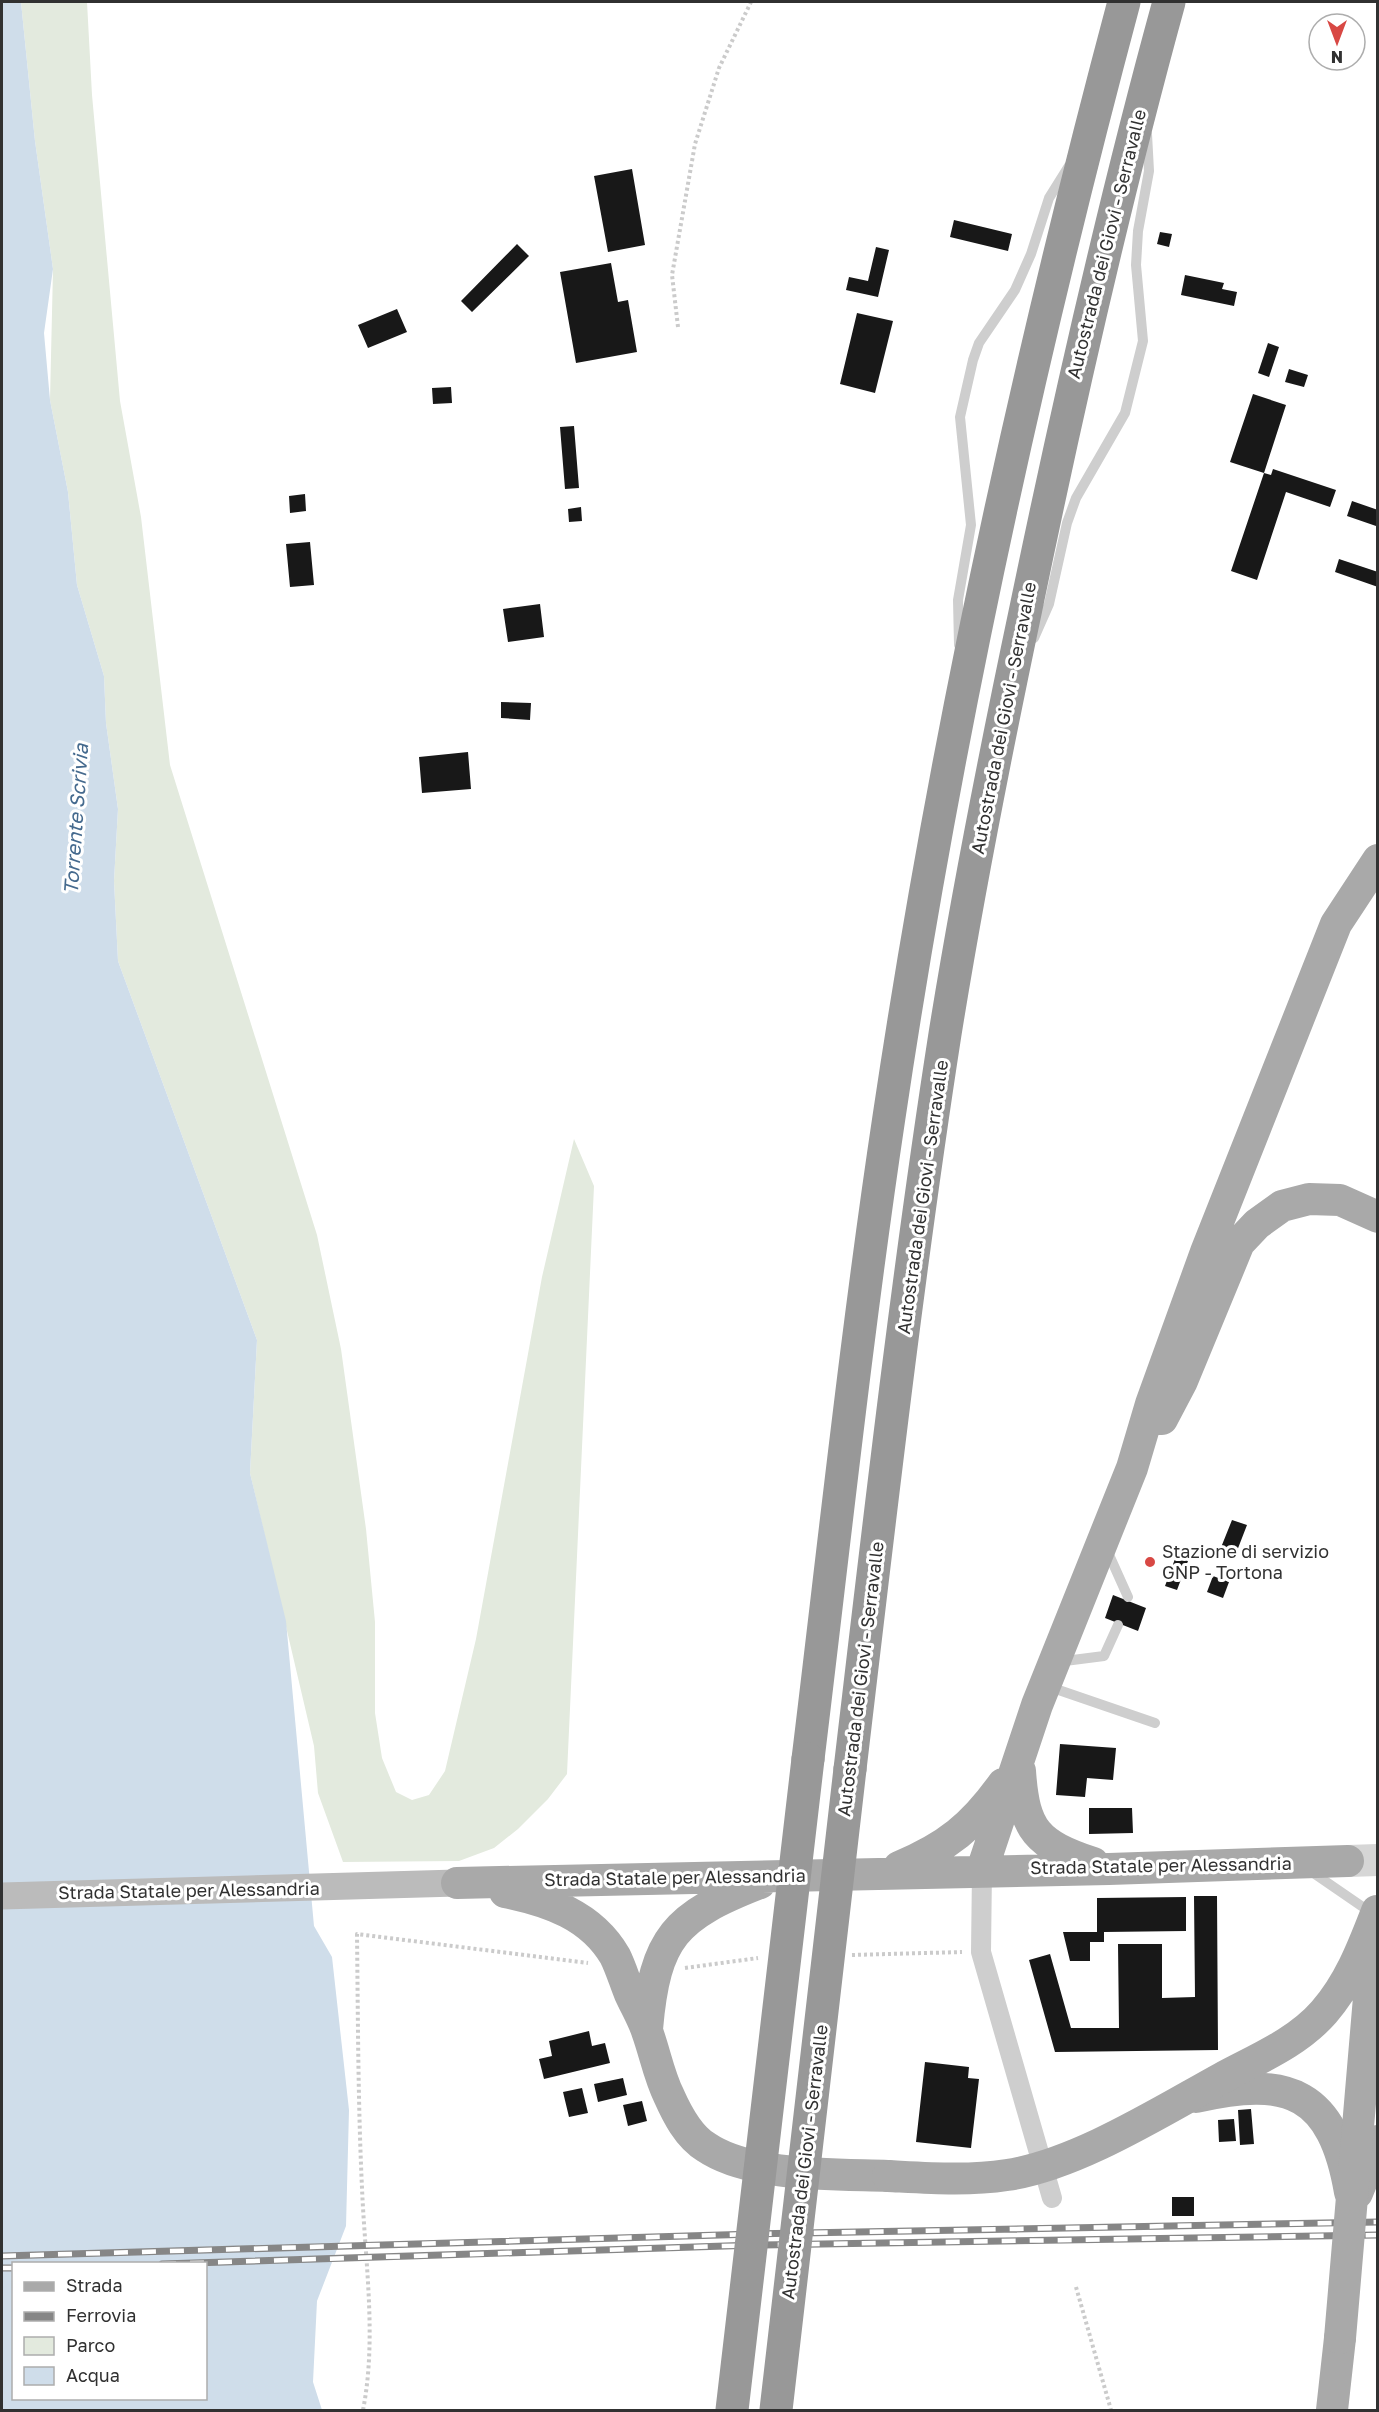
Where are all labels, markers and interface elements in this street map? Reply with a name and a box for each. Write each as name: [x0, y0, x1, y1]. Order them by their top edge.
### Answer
north arrow: [1307, 12, 1367, 72]
text: N: [1331, 47, 1343, 67]
street label: Autostrada dei Giovi - Serravalle: [1062, 107, 1150, 381]
street label: Autostrada dei Giovi - Serravalle: [966, 580, 1040, 856]
water label: Torrente Scrivia: [58, 742, 92, 895]
street label: Autostrada dei Giovi - Serravalle: [892, 1058, 952, 1335]
street label: Autostrada dei Giovi - Serravalle: [832, 1540, 888, 1818]
place label: Stazione di servizio GNP - Tortona: [1162, 1540, 1329, 1583]
marker: Stazione di servizio GNP - Tortona: [1143, 1555, 1157, 1569]
street label: Strada Statale per Alessandria: [1030, 1852, 1292, 1878]
street label: Strada Statale per Alessandria: [544, 1864, 806, 1890]
street label: Strada Statale per Alessandria: [58, 1877, 320, 1903]
street label: Autostrada dei Giovi - Serravalle: [776, 2023, 832, 2301]
legend: [12, 2262, 207, 2400]
text: Strada: [66, 2274, 123, 2296]
text: Ferrovia: [66, 2304, 136, 2326]
text: Parco: [66, 2334, 115, 2356]
text: Acqua: [66, 2364, 120, 2386]

